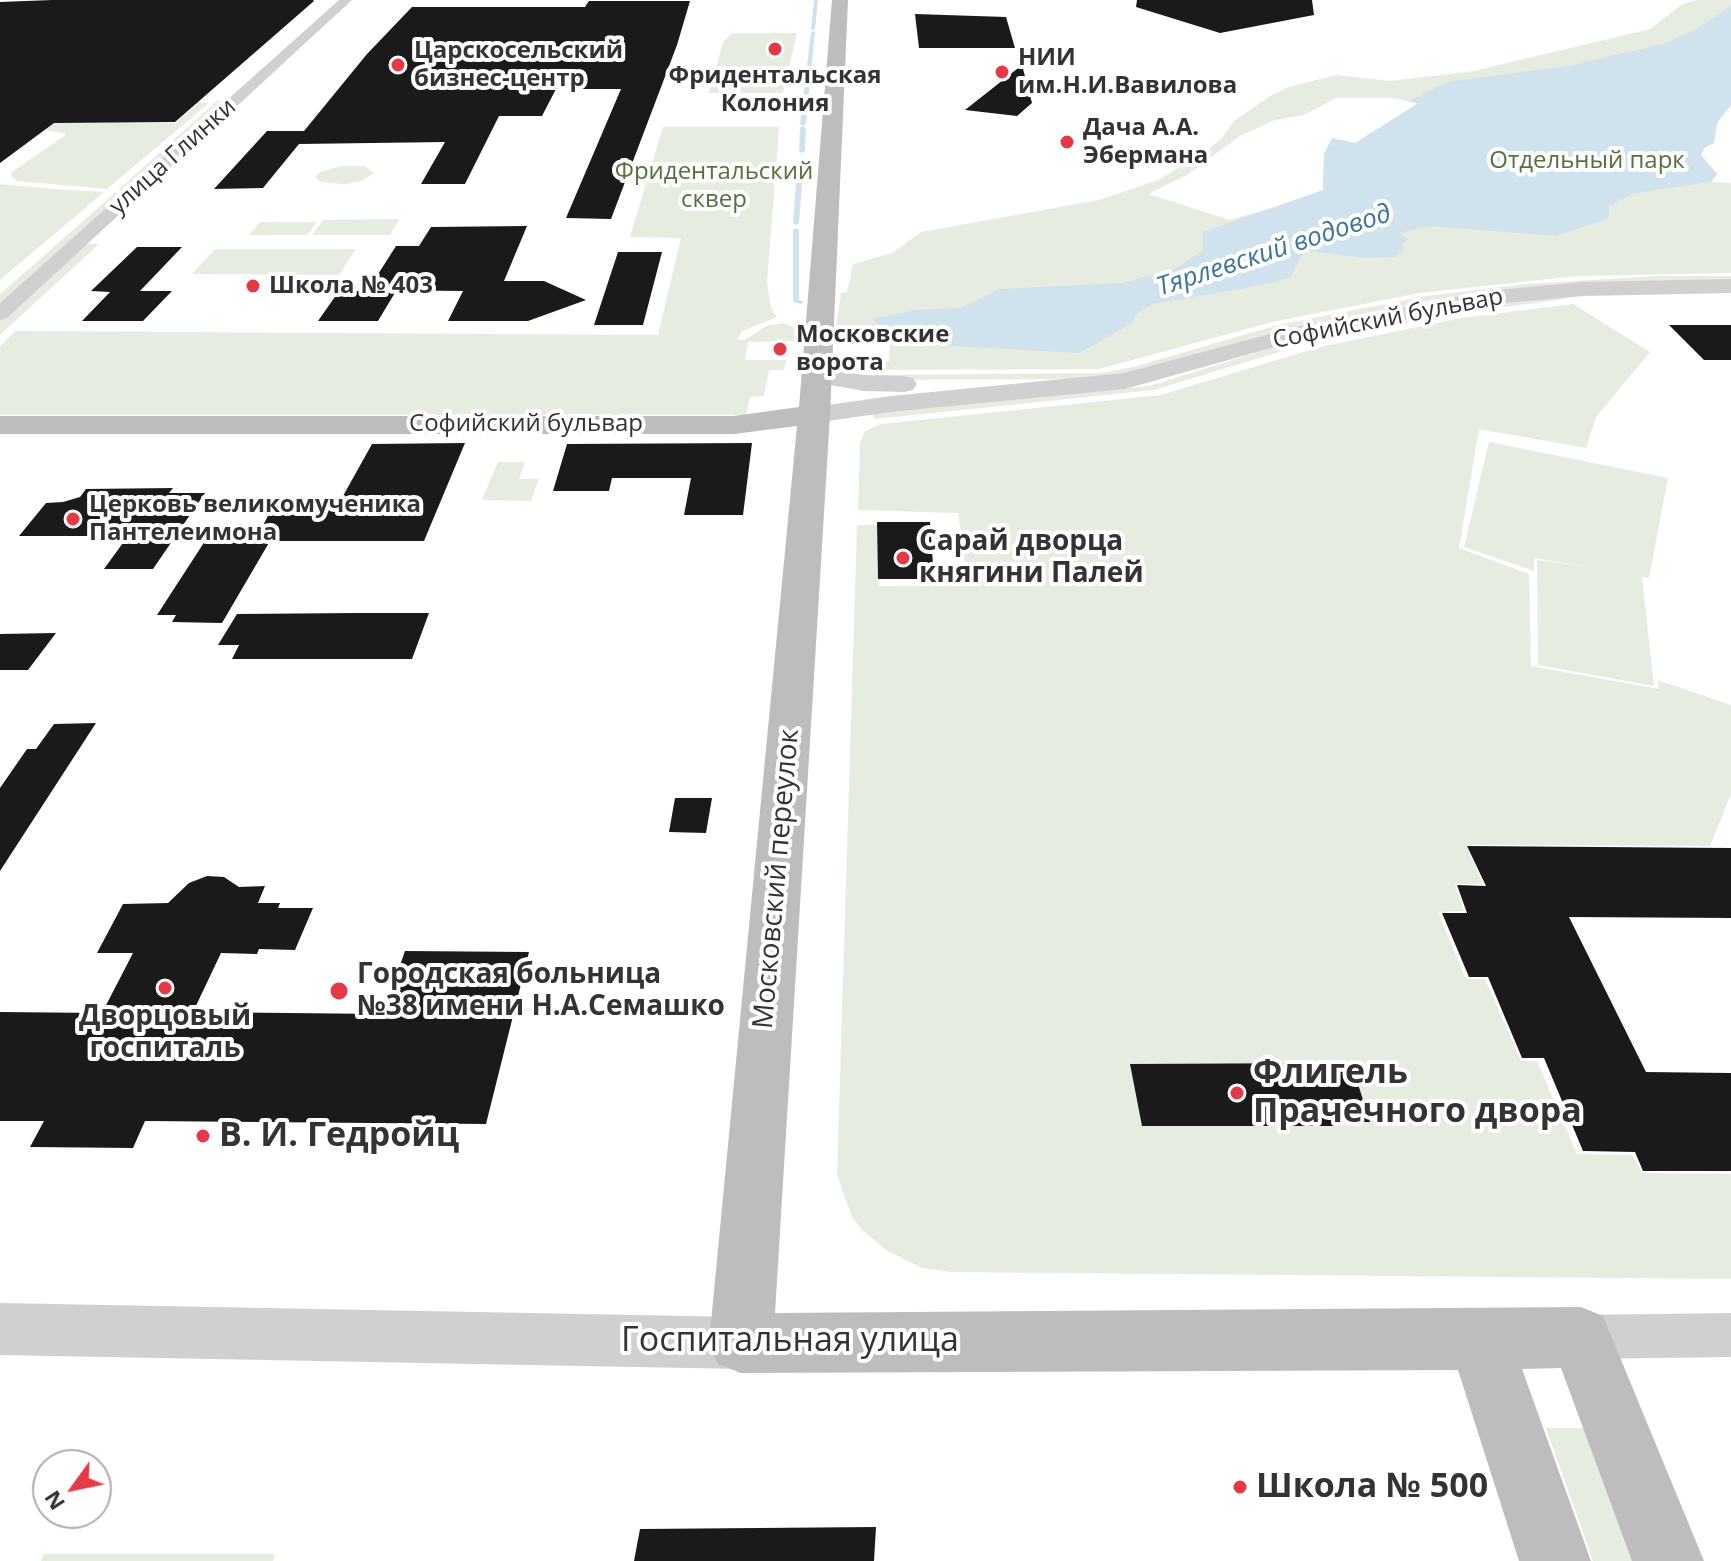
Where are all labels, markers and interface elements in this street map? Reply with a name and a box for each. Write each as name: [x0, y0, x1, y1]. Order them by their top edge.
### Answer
place label: Царскосельский бизнес-центр: [414, 37, 623, 93]
marker: Фридентальская Колония: [766, 40, 784, 58]
place label: НИИ им.Н.И.Вавилова: [1018, 44, 1237, 100]
marker: Царскосельский бизнес-центр: [389, 56, 407, 74]
place label: Фридентальская Колония: [668, 62, 882, 118]
marker: НИИ им.Н.И.Вавилова: [993, 63, 1011, 81]
street label: улица Глинки: [104, 93, 242, 221]
place label: Дача А.А. Эбермана: [1083, 114, 1208, 170]
marker: Дача А.А. Эбермана: [1058, 133, 1076, 151]
park label: Отдельный парк: [1489, 147, 1685, 175]
park label: Фридентальский сквер: [615, 158, 813, 214]
water label: Тярлевский водовод: [1153, 198, 1395, 304]
place label: Школа № 403: [269, 272, 433, 300]
marker: Школа № 403: [244, 277, 262, 295]
street label: Софийский бульвар: [1270, 283, 1506, 355]
place label: Московские ворота: [796, 321, 949, 377]
marker: Московские ворота: [771, 340, 789, 358]
street label: Софийский бульвар: [409, 410, 643, 438]
place label: Церковь великомученика Пантелеимона: [89, 491, 421, 547]
marker: Церковь великомученика Пантелеимона: [64, 510, 82, 528]
place label: Сарай дворца княгини Палей: [919, 525, 1144, 591]
marker: Сарай дворца княгини Палей: [894, 549, 912, 567]
street label: Московский переулок: [747, 728, 807, 1030]
place label: Городская больница №38 имени Н.А.Семашко: [357, 958, 725, 1024]
marker: Дворцовый госпиталь: [156, 979, 174, 997]
marker: Городская больница №38 имени Н.А.Семашко: [328, 980, 350, 1002]
place label: Дворцовый госпиталь: [79, 1000, 251, 1066]
place label: Флигель Прачечного двора: [1253, 1053, 1582, 1132]
marker: Флигель Прачечного двора: [1228, 1084, 1246, 1102]
place label: В. И. Гедройц: [219, 1116, 459, 1156]
marker: В. И. Гедройц: [194, 1127, 212, 1145]
street label: Госпитальная улица: [621, 1321, 959, 1361]
north arrow: [32, 1449, 112, 1529]
place label: Школа № 500: [1256, 1467, 1488, 1507]
marker: Школа № 500: [1231, 1478, 1249, 1496]
text: N: [36, 1485, 71, 1517]

